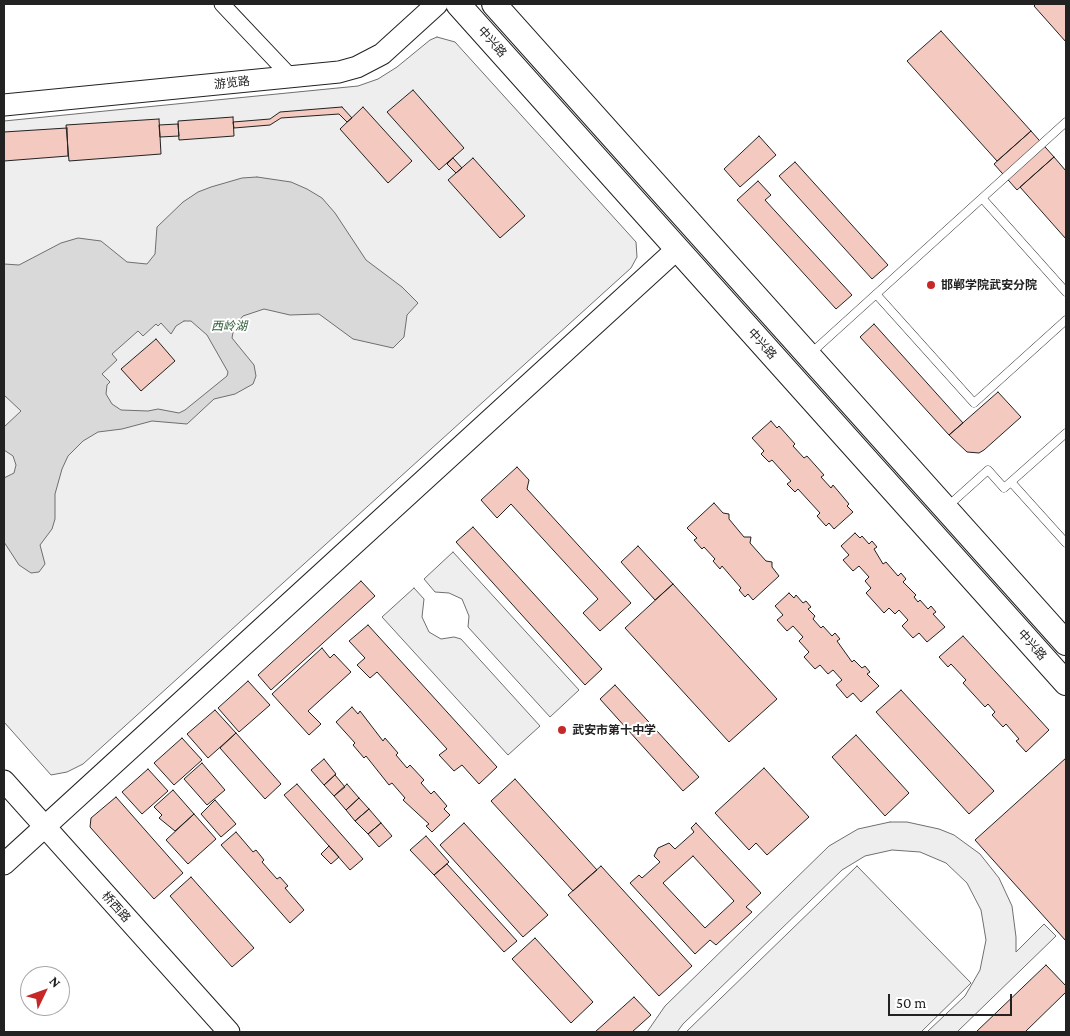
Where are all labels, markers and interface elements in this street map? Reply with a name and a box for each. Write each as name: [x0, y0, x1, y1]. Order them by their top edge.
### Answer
street label: 中兴路: [475, 24, 509, 60]
street label: 游览路: [213, 74, 251, 92]
place label: 邯郸学院武安分院: [941, 278, 1037, 292]
marker: 邯郸学院武安分院: [925, 279, 937, 291]
park label: 西岭湖: [211, 319, 247, 333]
street label: 中兴路: [745, 326, 779, 362]
street label: 中兴路: [1015, 627, 1049, 663]
place label: 武安市第十中学: [572, 723, 656, 737]
marker: 武安市第十中学: [556, 724, 568, 736]
street label: 桥西路: [99, 889, 133, 925]
north arrow: [20, 966, 70, 1016]
text: N: [46, 973, 65, 991]
scale bar: [890, 984, 1014, 1016]
text: 50 m: [896, 995, 926, 1011]

